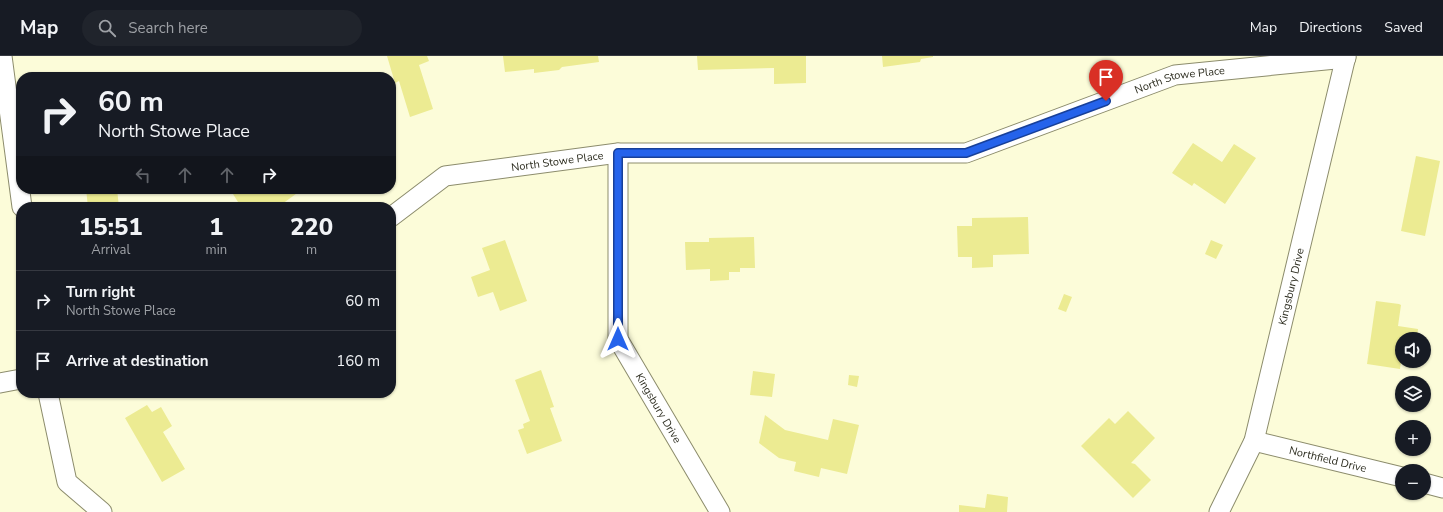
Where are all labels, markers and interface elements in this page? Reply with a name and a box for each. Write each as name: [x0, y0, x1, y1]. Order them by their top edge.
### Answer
search box: [82, 10, 362, 46]
text: Map: [20, 15, 58, 41]
icon: search: [96, 17, 118, 39]
text: Search here: [128, 18, 208, 38]
text: Map: [1250, 18, 1277, 37]
text: Directions: [1299, 18, 1362, 37]
text: Saved: [1384, 18, 1423, 37]
pin: [1089, 60, 1123, 101]
street label: North Stowe Place: [1132, 63, 1226, 97]
icon: arrive: [1095, 66, 1117, 88]
text: 60 m: [98, 83, 164, 121]
icon: right: [32, 88, 84, 140]
text: North Stowe Place: [98, 119, 250, 143]
street label: North Stowe Place: [510, 148, 604, 175]
icon: left: [132, 164, 154, 186]
icon: ahead: [174, 164, 196, 186]
icon: ahead: [216, 164, 238, 186]
icon: right: [258, 164, 280, 186]
text: 15:51: [79, 211, 143, 243]
text: 1: [209, 211, 224, 243]
text: 220: [290, 211, 333, 243]
text: Arrival: [91, 241, 130, 259]
text: min: [206, 241, 227, 259]
text: m: [306, 241, 317, 259]
street label: Kingsbury Drive: [1274, 246, 1307, 327]
text: Turn right: [66, 282, 135, 302]
icon: right: [32, 290, 54, 312]
text: 60 m: [345, 291, 380, 311]
text: North Stowe Place: [66, 302, 176, 320]
position arrow: [597, 318, 639, 360]
map controls: [1395, 332, 1431, 500]
button: sound: [1395, 332, 1431, 368]
icon: arrive: [32, 350, 54, 372]
text: Arrive at destination: [66, 351, 209, 371]
text: 160 m: [336, 351, 380, 371]
street label: Kingsbury Drive: [632, 370, 685, 446]
button: layers: [1395, 376, 1431, 412]
button: +: [1395, 420, 1431, 456]
street label: Northfield Drive: [1288, 442, 1368, 476]
button: −: [1395, 464, 1431, 500]

